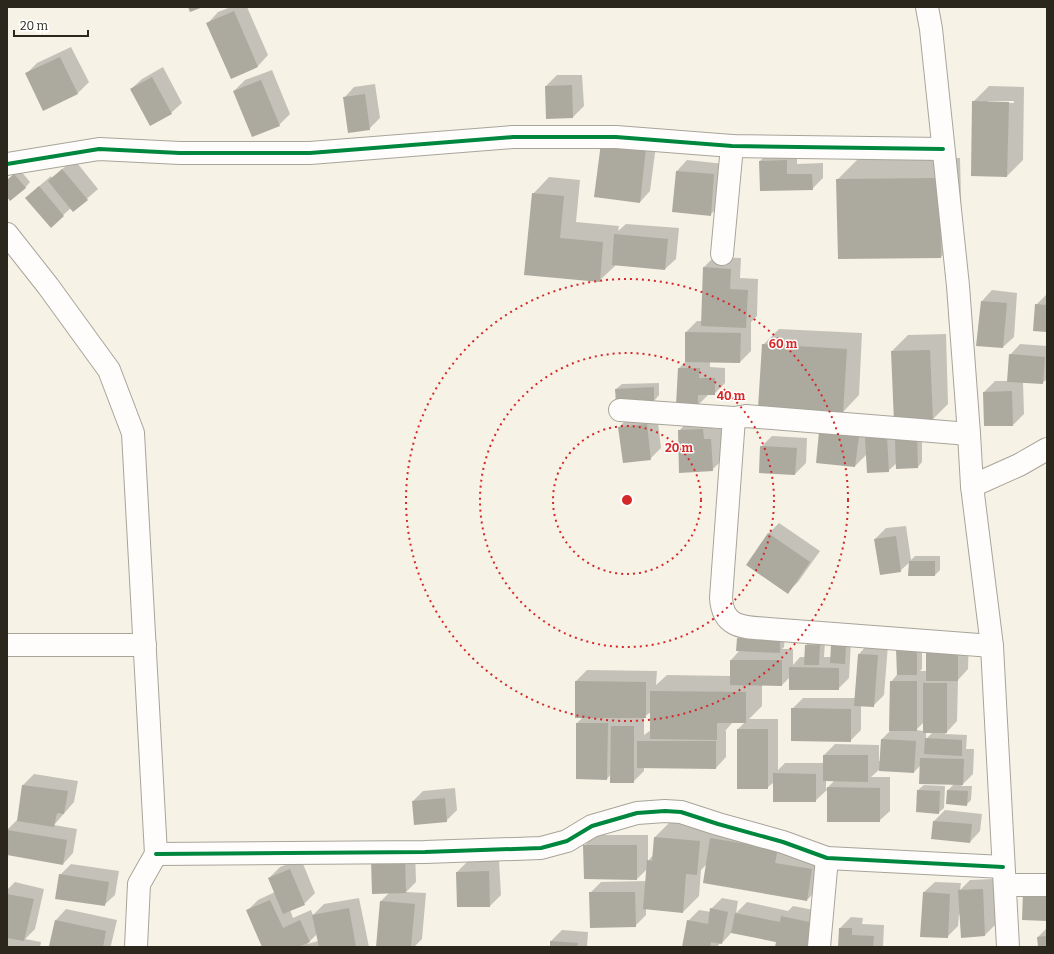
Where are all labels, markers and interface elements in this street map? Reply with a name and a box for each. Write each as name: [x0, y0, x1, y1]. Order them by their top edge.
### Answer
scale bar: [14, 12, 88, 38]
text: 20 m: [20, 19, 49, 33]
text: 60 m: [769, 337, 798, 351]
text: 40 m: [717, 389, 746, 403]
text: 20 m: [665, 441, 694, 455]
centre of rings: [620, 493, 634, 507]

